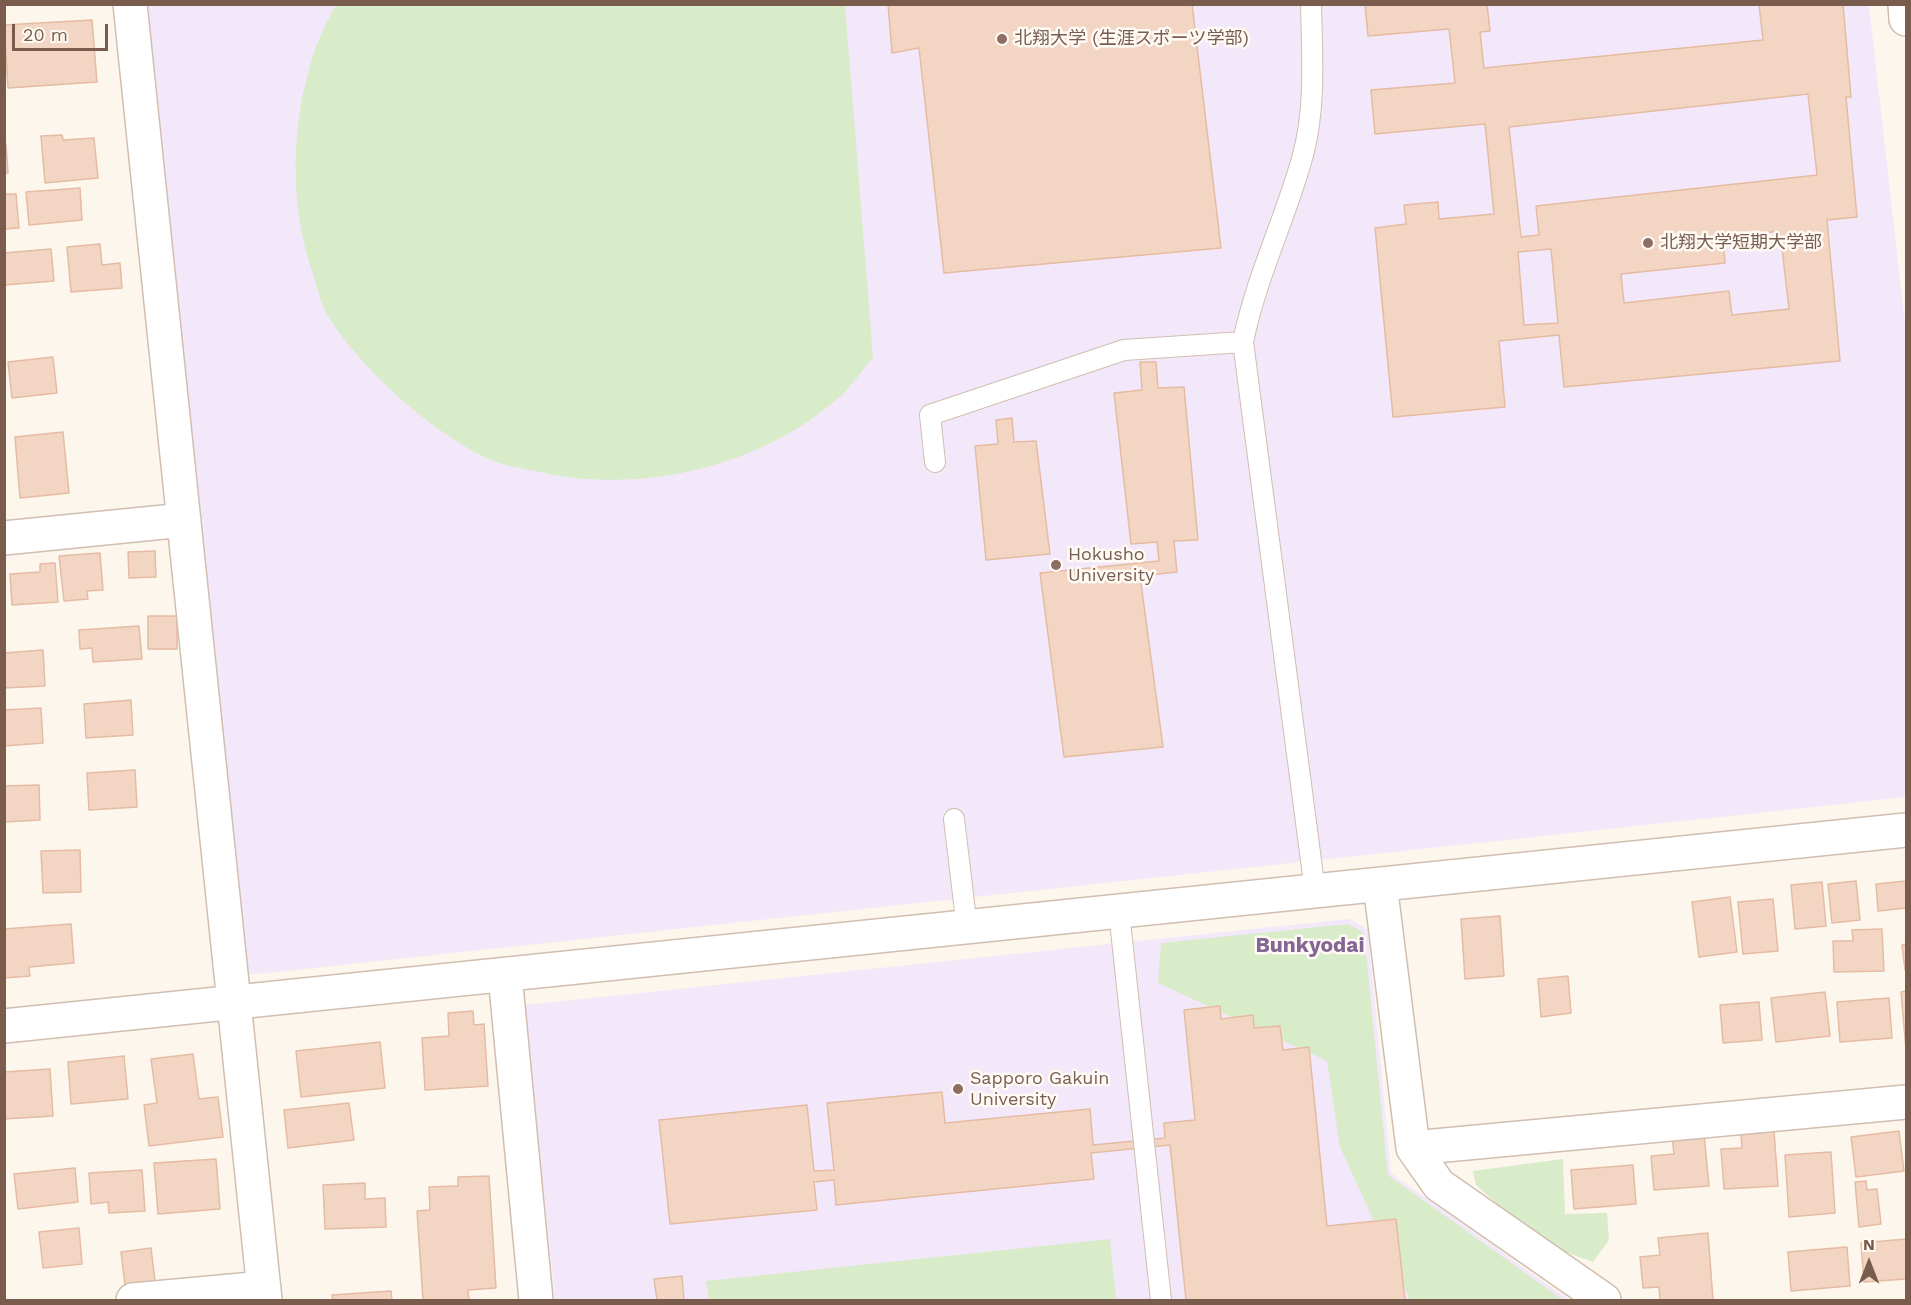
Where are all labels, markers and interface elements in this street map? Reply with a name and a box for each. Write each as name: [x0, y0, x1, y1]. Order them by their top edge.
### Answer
scale bar: [15, 12, 111, 50]
text: 20 m: [23, 24, 68, 45]
place label: 北翔大学 (生涯スポーツ学部): [1014, 28, 1249, 50]
marker: 北翔大学 (生涯スポーツ学部): [995, 32, 1009, 46]
place label: 北翔大学短期大学部: [1660, 232, 1822, 254]
marker: 北翔大学短期大学部: [1641, 236, 1655, 250]
place label: Hokusho University: [1068, 544, 1154, 586]
marker: Hokusho University: [1049, 558, 1063, 572]
district label: Bunkyodai: [1255, 933, 1365, 959]
place label: Sapporo Gakuin University: [970, 1068, 1109, 1110]
marker: Sapporo Gakuin University: [951, 1082, 965, 1096]
north arrow: [1839, 1233, 1899, 1293]
text: N: [1863, 1235, 1875, 1254]

